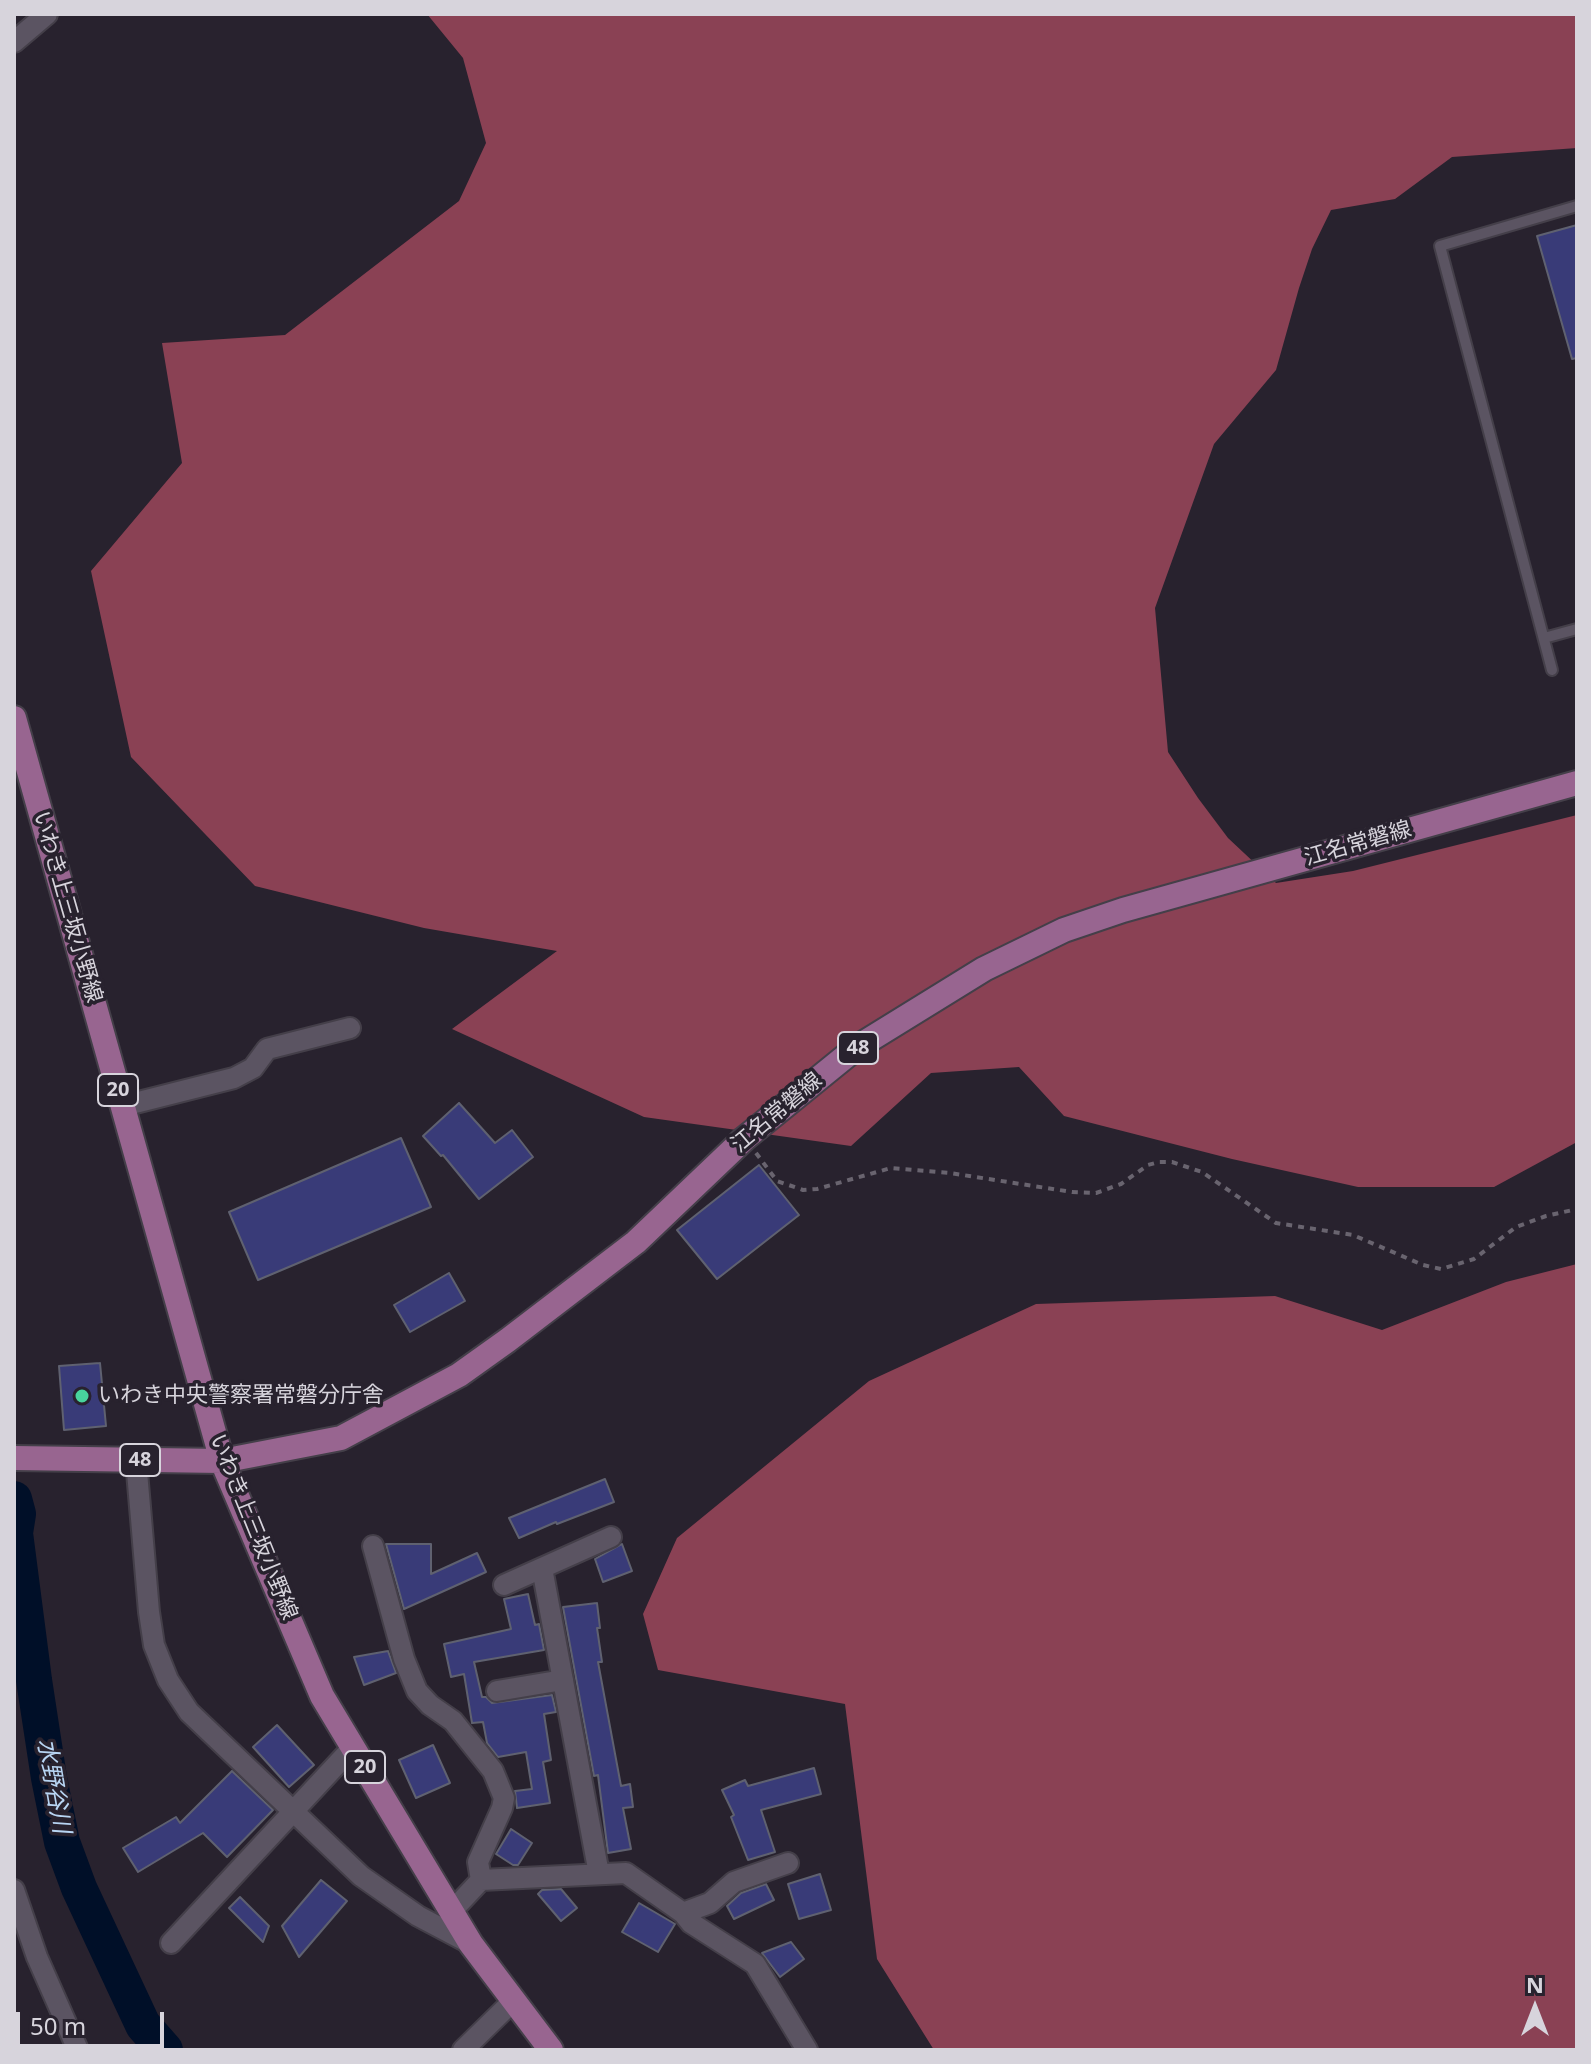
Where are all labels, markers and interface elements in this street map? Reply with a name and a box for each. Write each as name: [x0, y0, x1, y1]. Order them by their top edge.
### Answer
street label: いわき上三坂小野線: [27, 808, 107, 1006]
street label: 江名常磐線: [1301, 816, 1415, 872]
road number: 48: [838, 1032, 878, 1064]
street label: 江名常磐線: [726, 1068, 828, 1158]
road number: 20: [98, 1074, 138, 1106]
place label: いわき中央警察署常磐分庁舎: [98, 1383, 384, 1409]
marker: いわき中央警察署常磐分庁舎: [73, 1387, 91, 1405]
street label: いわき上三坂小野線: [204, 1430, 302, 1624]
road number: 48: [120, 1444, 160, 1476]
water label: 水野谷川: [30, 1736, 76, 1836]
road number: 20: [345, 1751, 385, 1783]
north arrow: [1495, 1968, 1575, 2048]
text: N: [1526, 1969, 1544, 1999]
scale bar: [20, 1996, 168, 2046]
text: 50 m: [30, 2009, 86, 2042]

